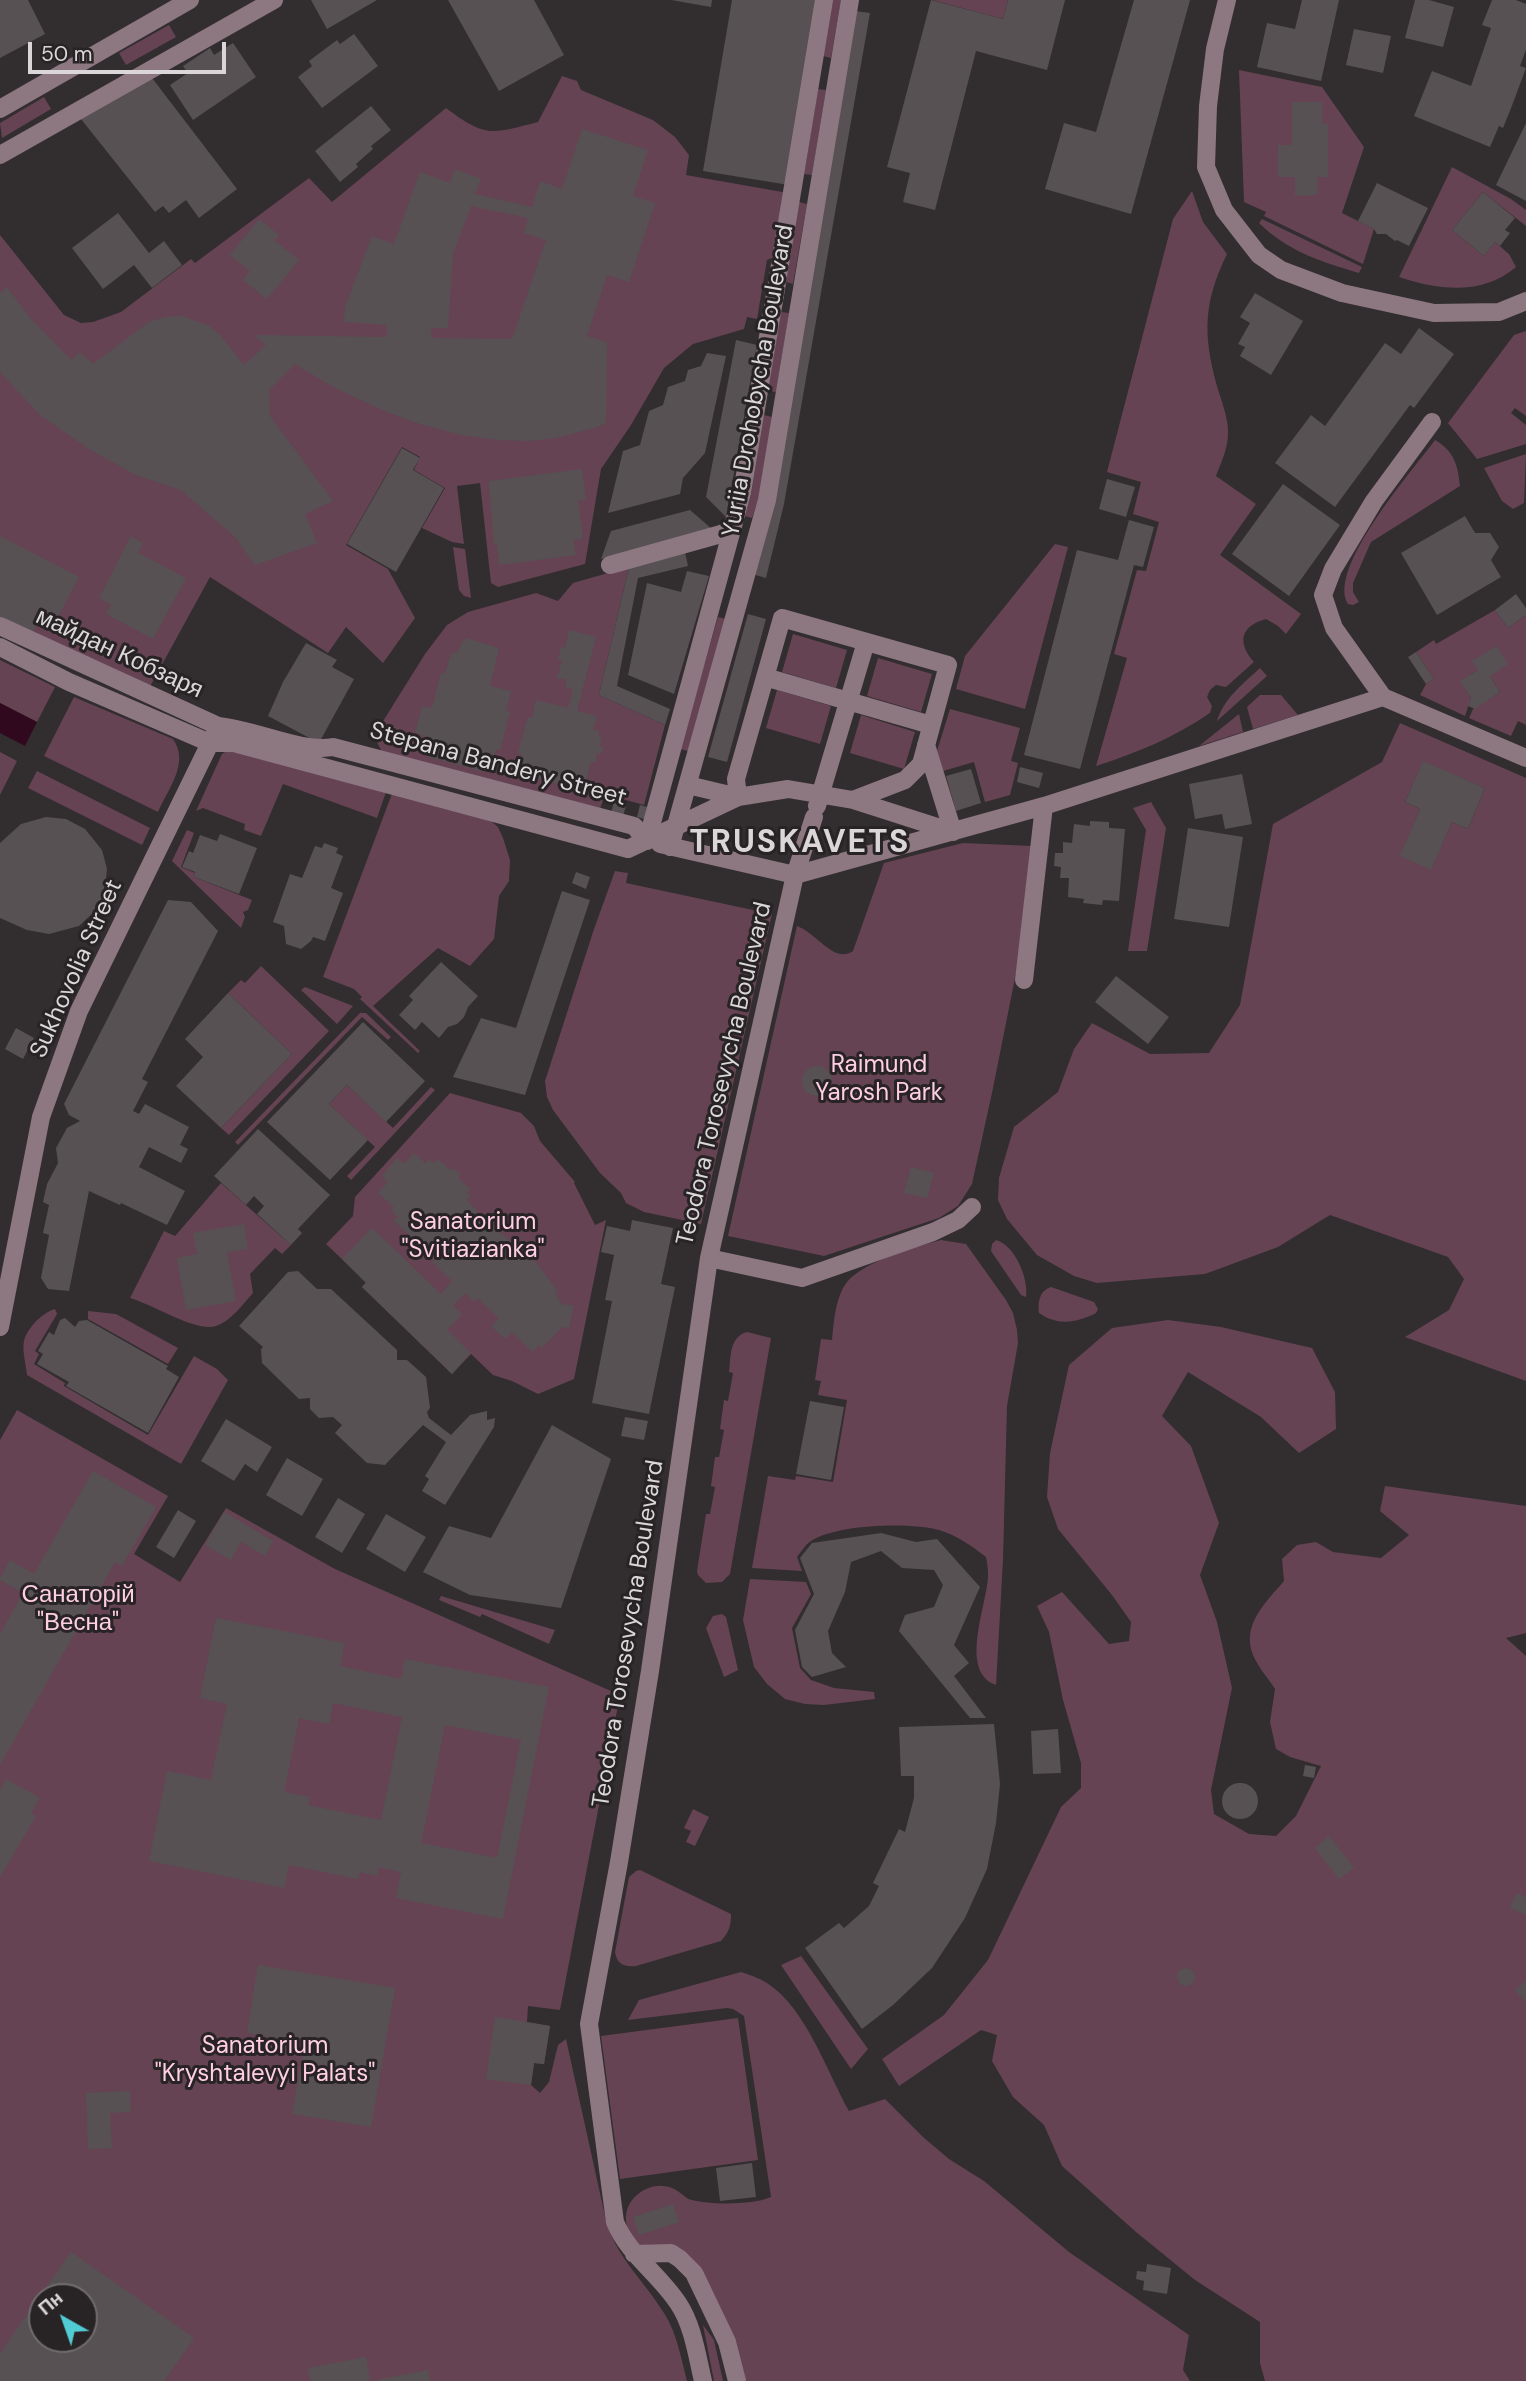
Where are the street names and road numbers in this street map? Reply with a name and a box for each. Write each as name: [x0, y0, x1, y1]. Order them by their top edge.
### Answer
street label: Yuriia Drohobycha Boulevard: [717, 222, 801, 540]
street label: майдан Кобзаря: [31, 603, 207, 705]
street label: Stepana Bandery Street: [367, 717, 629, 813]
street label: Sukhovolia Street: [25, 875, 129, 1063]
street label: Teodora Torosevycha Boulevard: [671, 900, 779, 1248]
street label: Teodora Torosevycha Boulevard: [587, 1458, 671, 1810]

